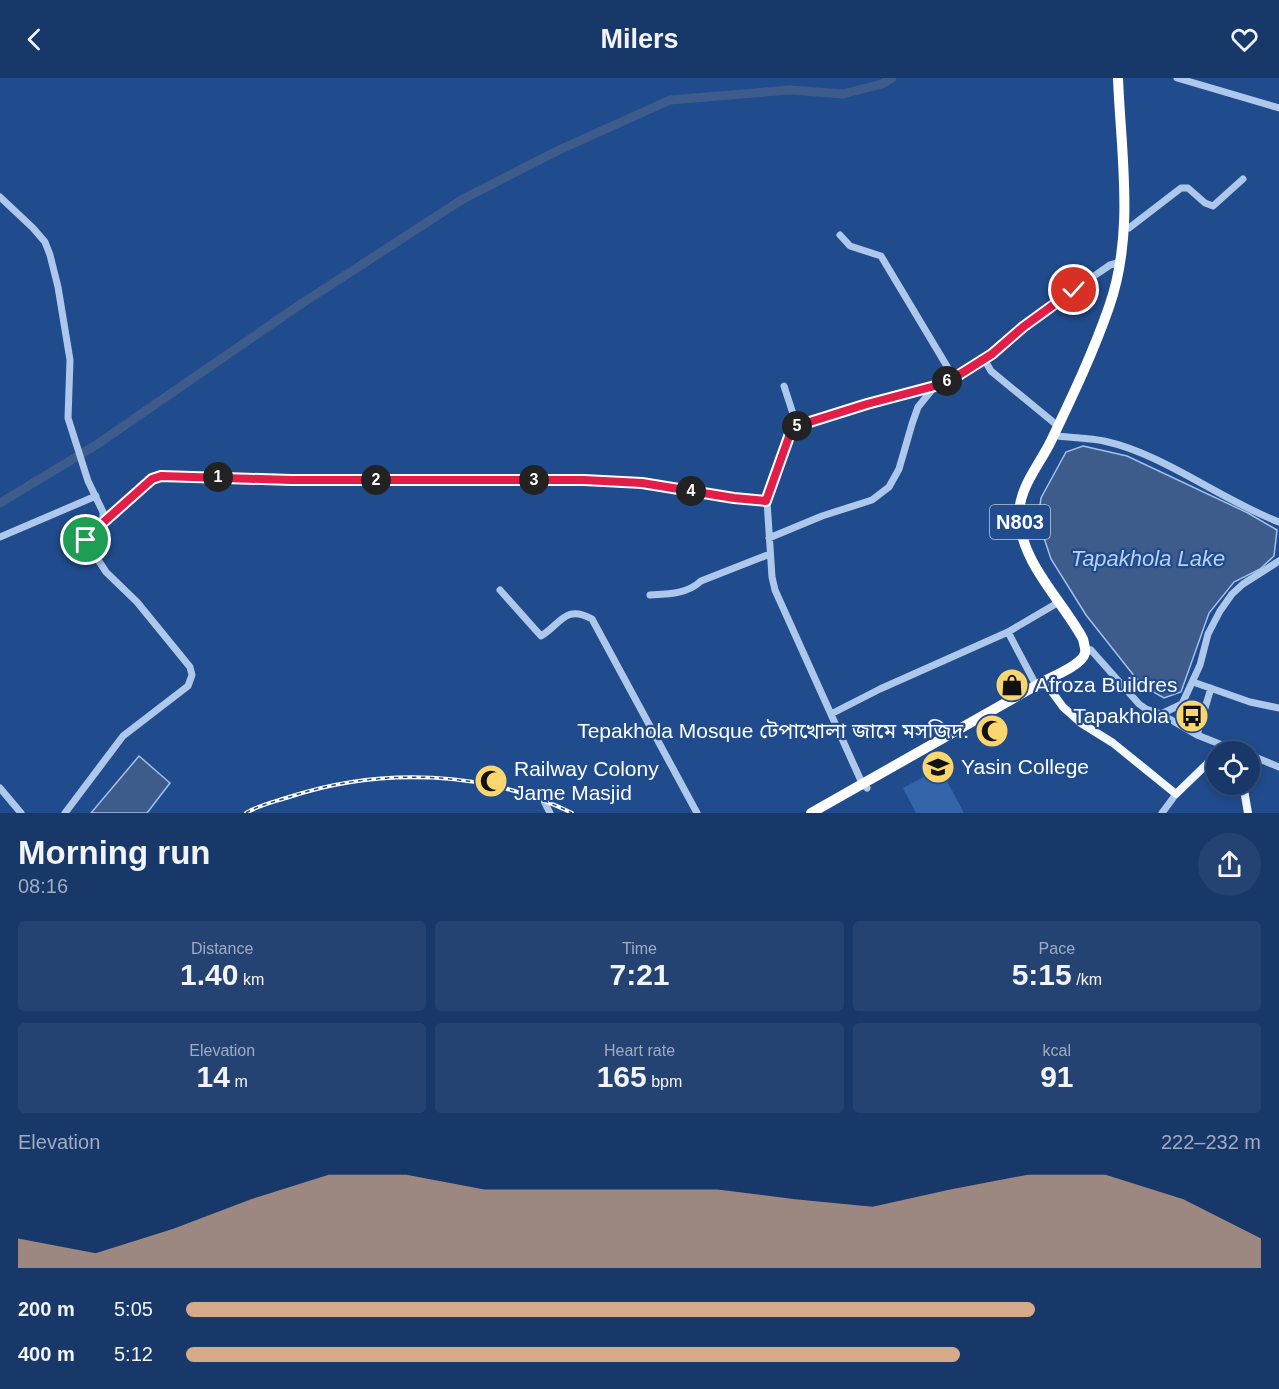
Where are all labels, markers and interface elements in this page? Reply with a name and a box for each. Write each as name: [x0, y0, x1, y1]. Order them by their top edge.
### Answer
icon: back: [18, 23, 51, 56]
icon: heart: [1228, 23, 1261, 56]
text: Milers: [600, 24, 679, 54]
pin: [1048, 264, 1099, 315]
icon: check: [1057, 273, 1090, 306]
pin: 6: [932, 366, 962, 396]
text: 6: [943, 372, 951, 389]
pin: 5: [782, 411, 812, 441]
text: 5: [793, 417, 801, 434]
pin: 1: [203, 462, 233, 492]
pin: 2: [361, 465, 391, 495]
pin: 3: [519, 465, 549, 495]
text: 1: [214, 468, 222, 485]
text: 2: [372, 471, 380, 488]
text: 3: [530, 471, 538, 488]
pin: 4: [676, 476, 706, 506]
text: 4: [687, 482, 695, 499]
road number: N803: [990, 505, 1050, 539]
pin: [60, 514, 111, 565]
icon: arrive: [69, 523, 102, 556]
water label: Tapakhola Lake: [1071, 546, 1225, 571]
shop icon: Afroza Buildres: [994, 667, 1030, 703]
place label: Afroza Buildres: [1035, 673, 1177, 696]
bus stop icon: Tapakhola: [1174, 698, 1210, 734]
place label: Tapakhola: [1073, 704, 1169, 727]
mosque icon: Tepakhola Mosque টেপাখোলা জামে মসজিদ.: [974, 713, 1010, 749]
place label: Tepakhola Mosque টেপাখোলা জামে মসজিদ.: [577, 719, 969, 742]
map controls: [1206, 741, 1260, 795]
button: locate: [1206, 741, 1260, 795]
school or university icon: Yasin College: [920, 749, 956, 785]
place label: Yasin College: [961, 755, 1089, 778]
place label: Railway Colony Jame Masjid: [514, 757, 659, 804]
mosque icon: Railway Colony Jame Masjid: [473, 763, 509, 799]
button: share: [1198, 833, 1261, 896]
text: Morning run: [18, 834, 210, 871]
text: 08:16: [18, 875, 68, 897]
text: Distance: [191, 940, 253, 957]
text: Time: [622, 940, 657, 957]
text: Pace: [1039, 940, 1075, 957]
text: 1.40: [180, 958, 238, 991]
text: 7:21: [609, 958, 670, 991]
text: 5:15: [1012, 958, 1072, 991]
text: km: [238, 971, 264, 988]
text: /km: [1072, 971, 1102, 988]
text: Elevation: [189, 1042, 255, 1059]
text: Heart rate: [604, 1042, 675, 1059]
text: kcal: [1043, 1042, 1071, 1059]
text: 14: [197, 1060, 230, 1093]
text: 165: [597, 1060, 647, 1093]
text: 91: [1040, 1060, 1074, 1093]
text: m: [230, 1073, 248, 1090]
text: bpm: [647, 1073, 682, 1090]
text: Elevation: [18, 1131, 100, 1153]
text: 222–232 m: [1161, 1131, 1261, 1153]
text: 200 m: [18, 1298, 75, 1320]
text: 5:05: [114, 1298, 153, 1320]
text: 400 m: [18, 1343, 75, 1365]
text: 5:12: [114, 1343, 153, 1365]

